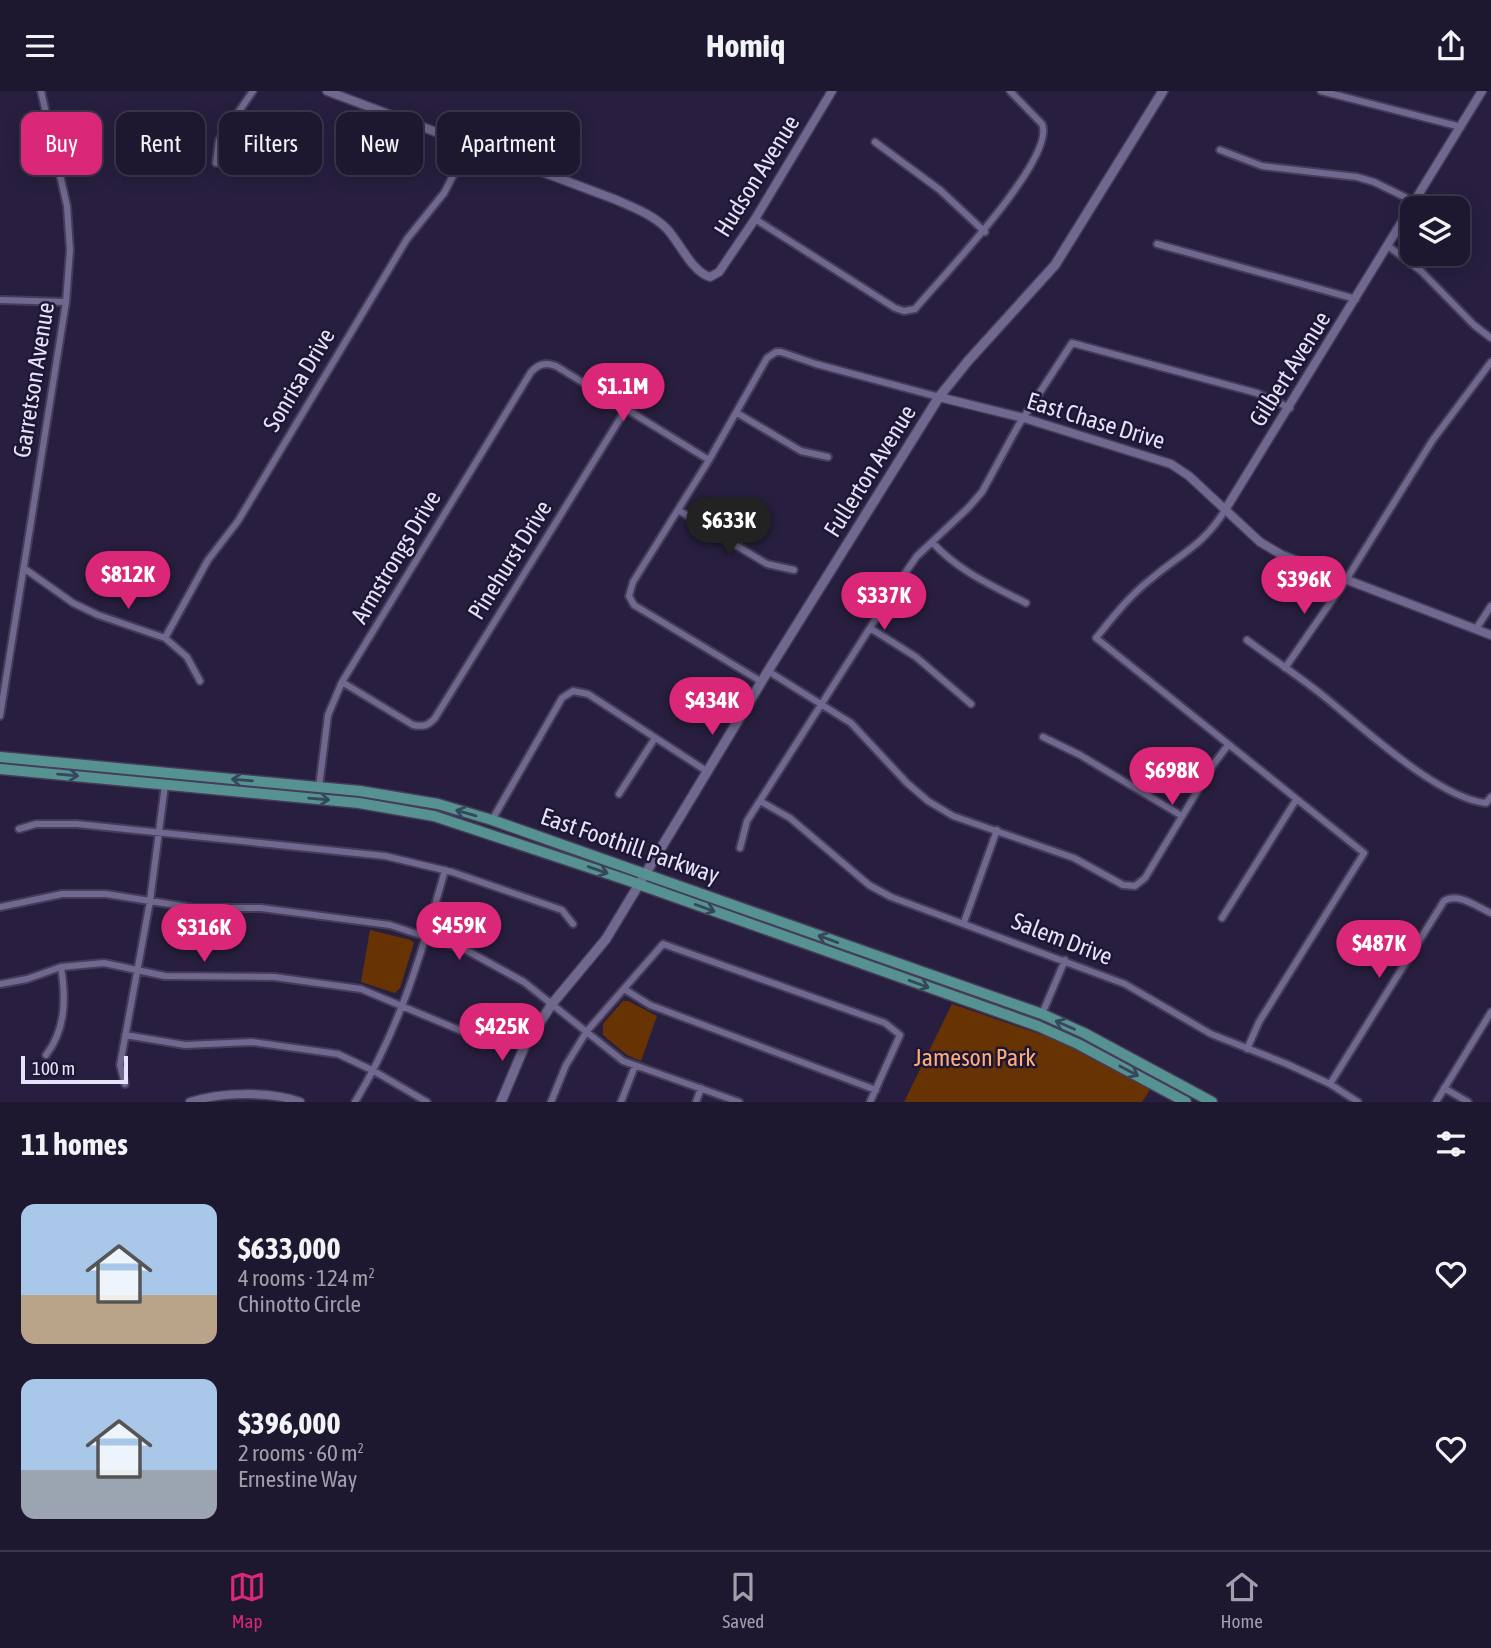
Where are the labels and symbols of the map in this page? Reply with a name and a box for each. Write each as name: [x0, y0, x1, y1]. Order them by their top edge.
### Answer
street label: Hudson Avenue: [709, 110, 805, 241]
street label: Garretson Avenue: [8, 300, 59, 460]
street label: Gilbert Avenue: [1244, 306, 1336, 431]
street label: Sonrisa Drive: [257, 323, 340, 436]
pin: $1.1M: [574, 363, 672, 423]
street label: East Chase Drive: [1024, 387, 1168, 454]
street label: Fullerton Avenue: [818, 400, 921, 542]
street label: Armstrongs Drive: [345, 485, 446, 628]
street label: Pinehurst Drive: [462, 495, 557, 624]
pin: $633K: [680, 497, 778, 557]
pin: $812K: [79, 552, 177, 611]
pin: $396K: [1255, 557, 1353, 616]
pin: $337K: [835, 573, 933, 632]
pin: $434K: [663, 677, 761, 737]
pin: $698K: [1123, 747, 1221, 807]
one-way arrow: [56, 769, 79, 782]
one-way arrow: [231, 773, 254, 786]
one-way arrow: [307, 793, 330, 806]
street label: East Foothill Parkway: [537, 802, 723, 889]
one-way arrow: [456, 805, 478, 818]
one-way arrow: [587, 865, 609, 877]
pin: $459K: [410, 903, 508, 962]
one-way arrow: [693, 903, 715, 915]
pin: $316K: [155, 905, 253, 964]
street label: Salem Drive: [1008, 907, 1116, 970]
pin: $487K: [1330, 921, 1428, 980]
one-way arrow: [818, 931, 840, 944]
one-way arrow: [908, 979, 930, 991]
pin: $425K: [453, 1003, 551, 1063]
one-way arrow: [1055, 1018, 1076, 1031]
park label: Jameson Park: [914, 1044, 1036, 1071]
scale bar: [21, 1053, 128, 1085]
one-way arrow: [1118, 1065, 1139, 1078]

